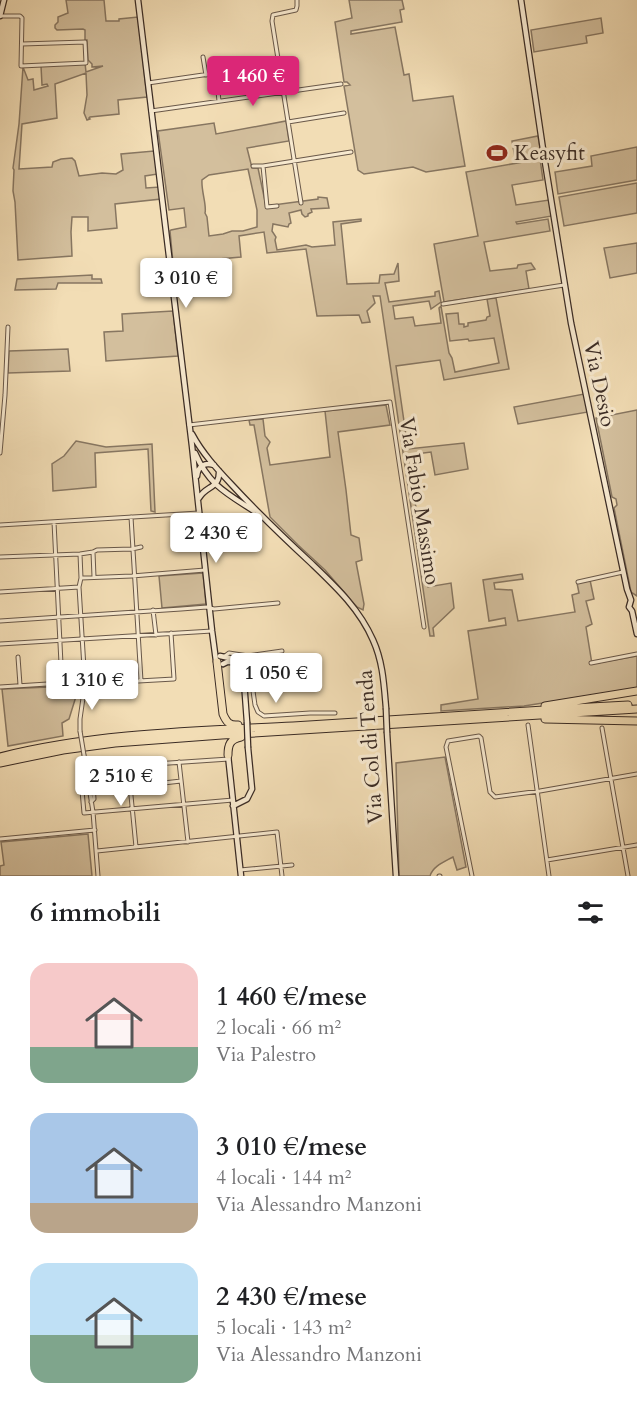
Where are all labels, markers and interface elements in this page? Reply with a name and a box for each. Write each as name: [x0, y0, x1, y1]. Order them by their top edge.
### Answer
pin: 1 460 €: [198, 56, 308, 107]
text: 1 460 €: [221, 62, 285, 89]
place label: Keasyfit: [514, 139, 585, 168]
sports icon: Keasyfit: [485, 141, 509, 165]
pin: 3 010 €: [131, 258, 241, 309]
text: 3 010 €: [154, 264, 218, 291]
street label: Via Desio: [576, 339, 623, 430]
street label: Via Fabio Massimo: [392, 415, 447, 587]
pin: 2 430 €: [161, 513, 271, 564]
text: 2 430 €: [184, 519, 248, 546]
pin: 1 050 €: [221, 653, 331, 704]
text: 1 050 €: [244, 659, 308, 686]
pin: 1 310 €: [37, 660, 147, 711]
text: 1 310 €: [60, 666, 124, 693]
street label: Via Col di Tenda: [351, 669, 390, 825]
pin: 2 510 €: [66, 756, 176, 807]
text: 2 510 €: [89, 762, 153, 789]
text: 6 immobili: [30, 895, 161, 930]
icon: filters: [574, 896, 607, 929]
text: 1 460 €/mese: [216, 979, 367, 1014]
icon: home: [78, 987, 150, 1059]
text: 2 locali · 66 m²: [216, 1014, 341, 1041]
text: Via Palestro: [216, 1041, 316, 1068]
text: 3 010 €/mese: [216, 1129, 367, 1164]
icon: home: [78, 1137, 150, 1209]
text: 4 locali · 144 m²: [216, 1164, 352, 1191]
text: Via Alessandro Manzoni: [216, 1191, 422, 1218]
text: 2 430 €/mese: [216, 1279, 367, 1314]
icon: home: [78, 1287, 150, 1359]
text: 5 locali · 143 m²: [216, 1314, 352, 1341]
text: Via Alessandro Manzoni: [216, 1341, 422, 1368]

